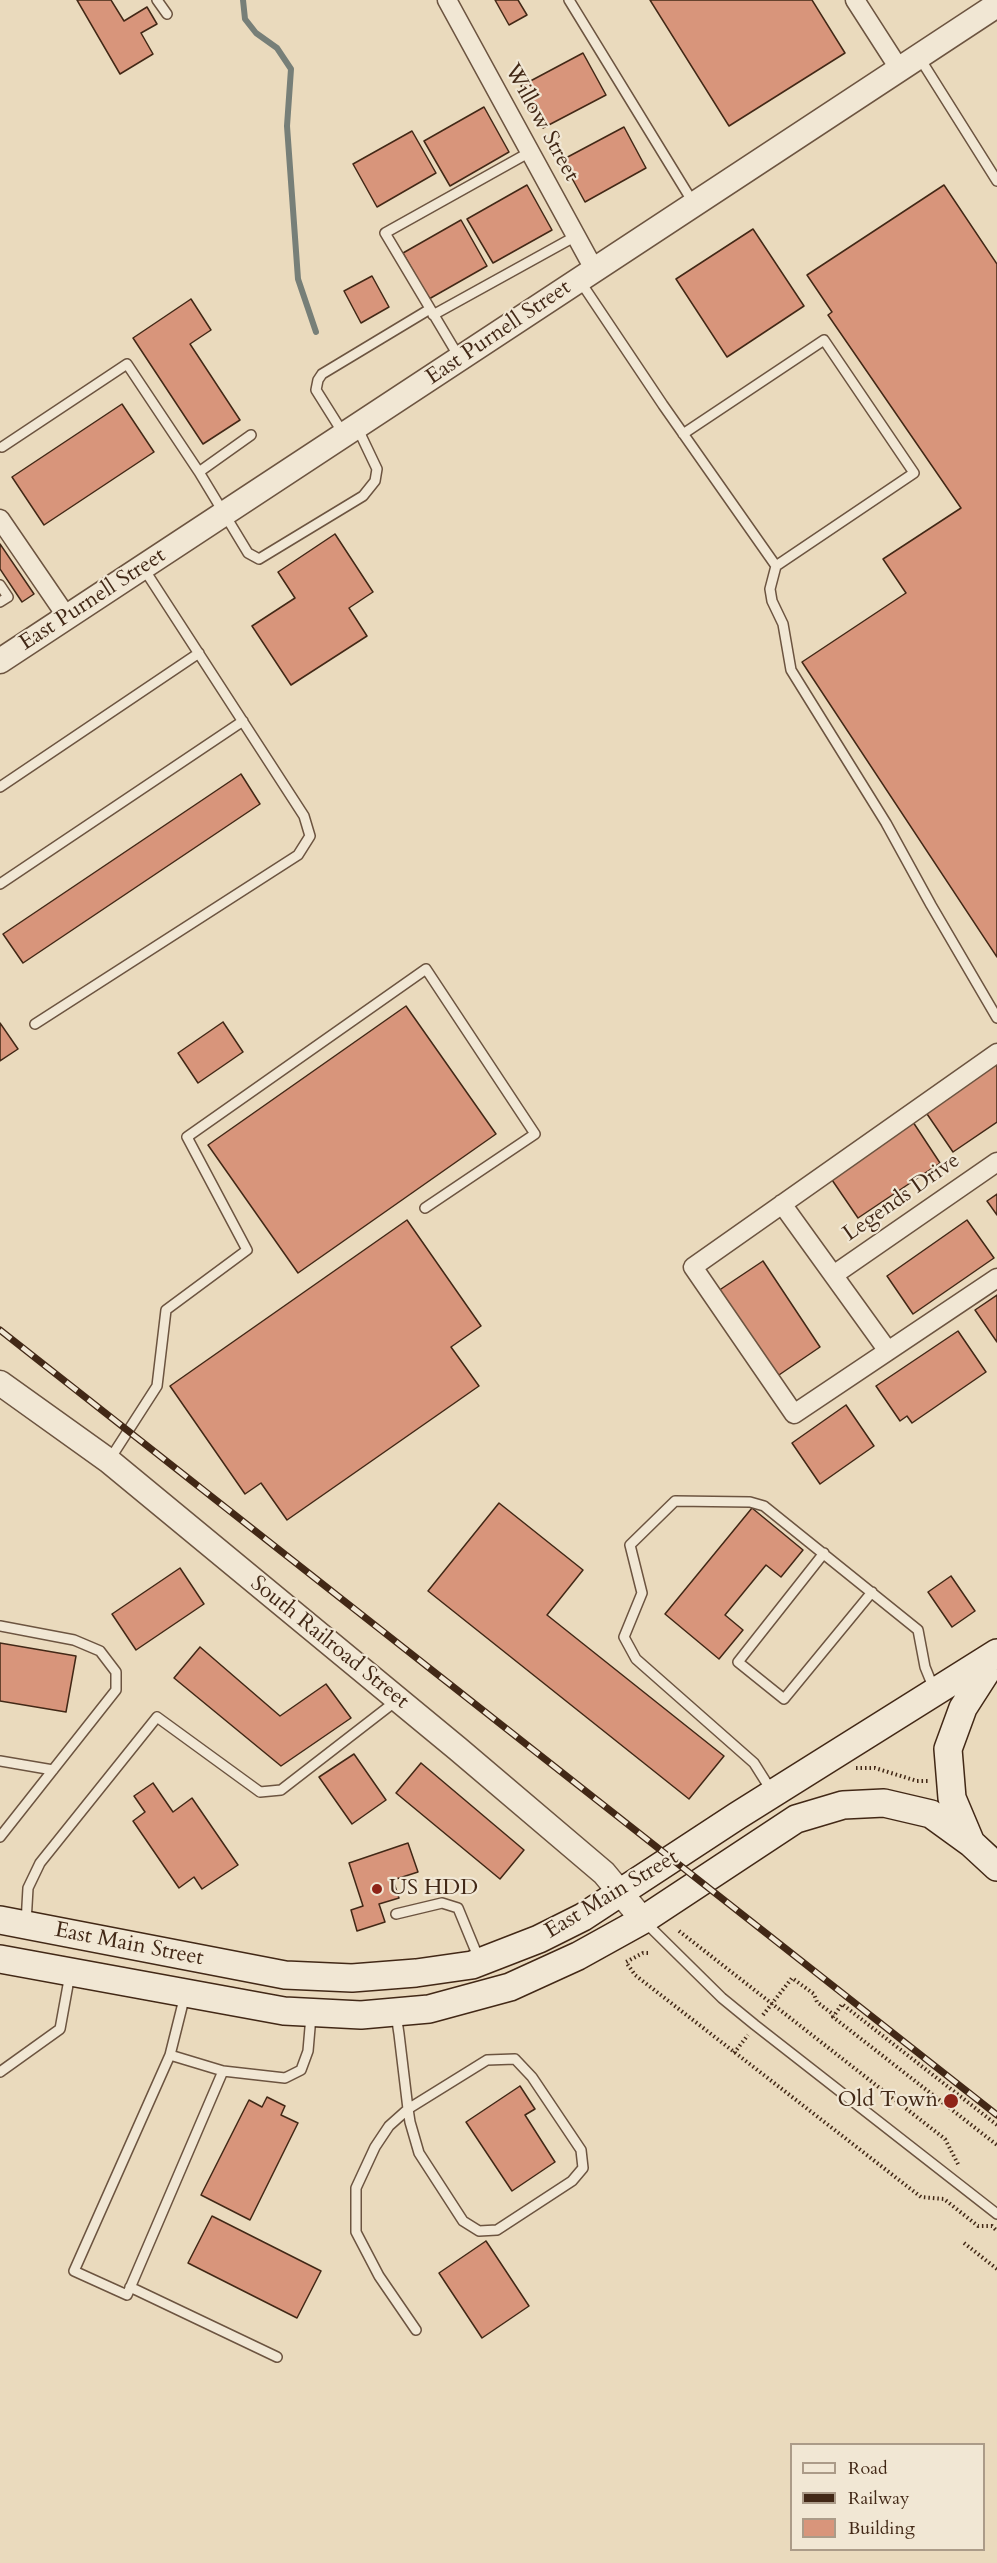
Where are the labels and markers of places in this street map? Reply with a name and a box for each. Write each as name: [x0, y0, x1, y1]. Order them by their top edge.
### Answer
place label: US HDD: [389, 1876, 478, 1902]
marker: US HDD: [370, 1882, 384, 1896]
place label: Old Town: [838, 2088, 938, 2114]
marker: Old Town: [942, 2092, 960, 2110]

